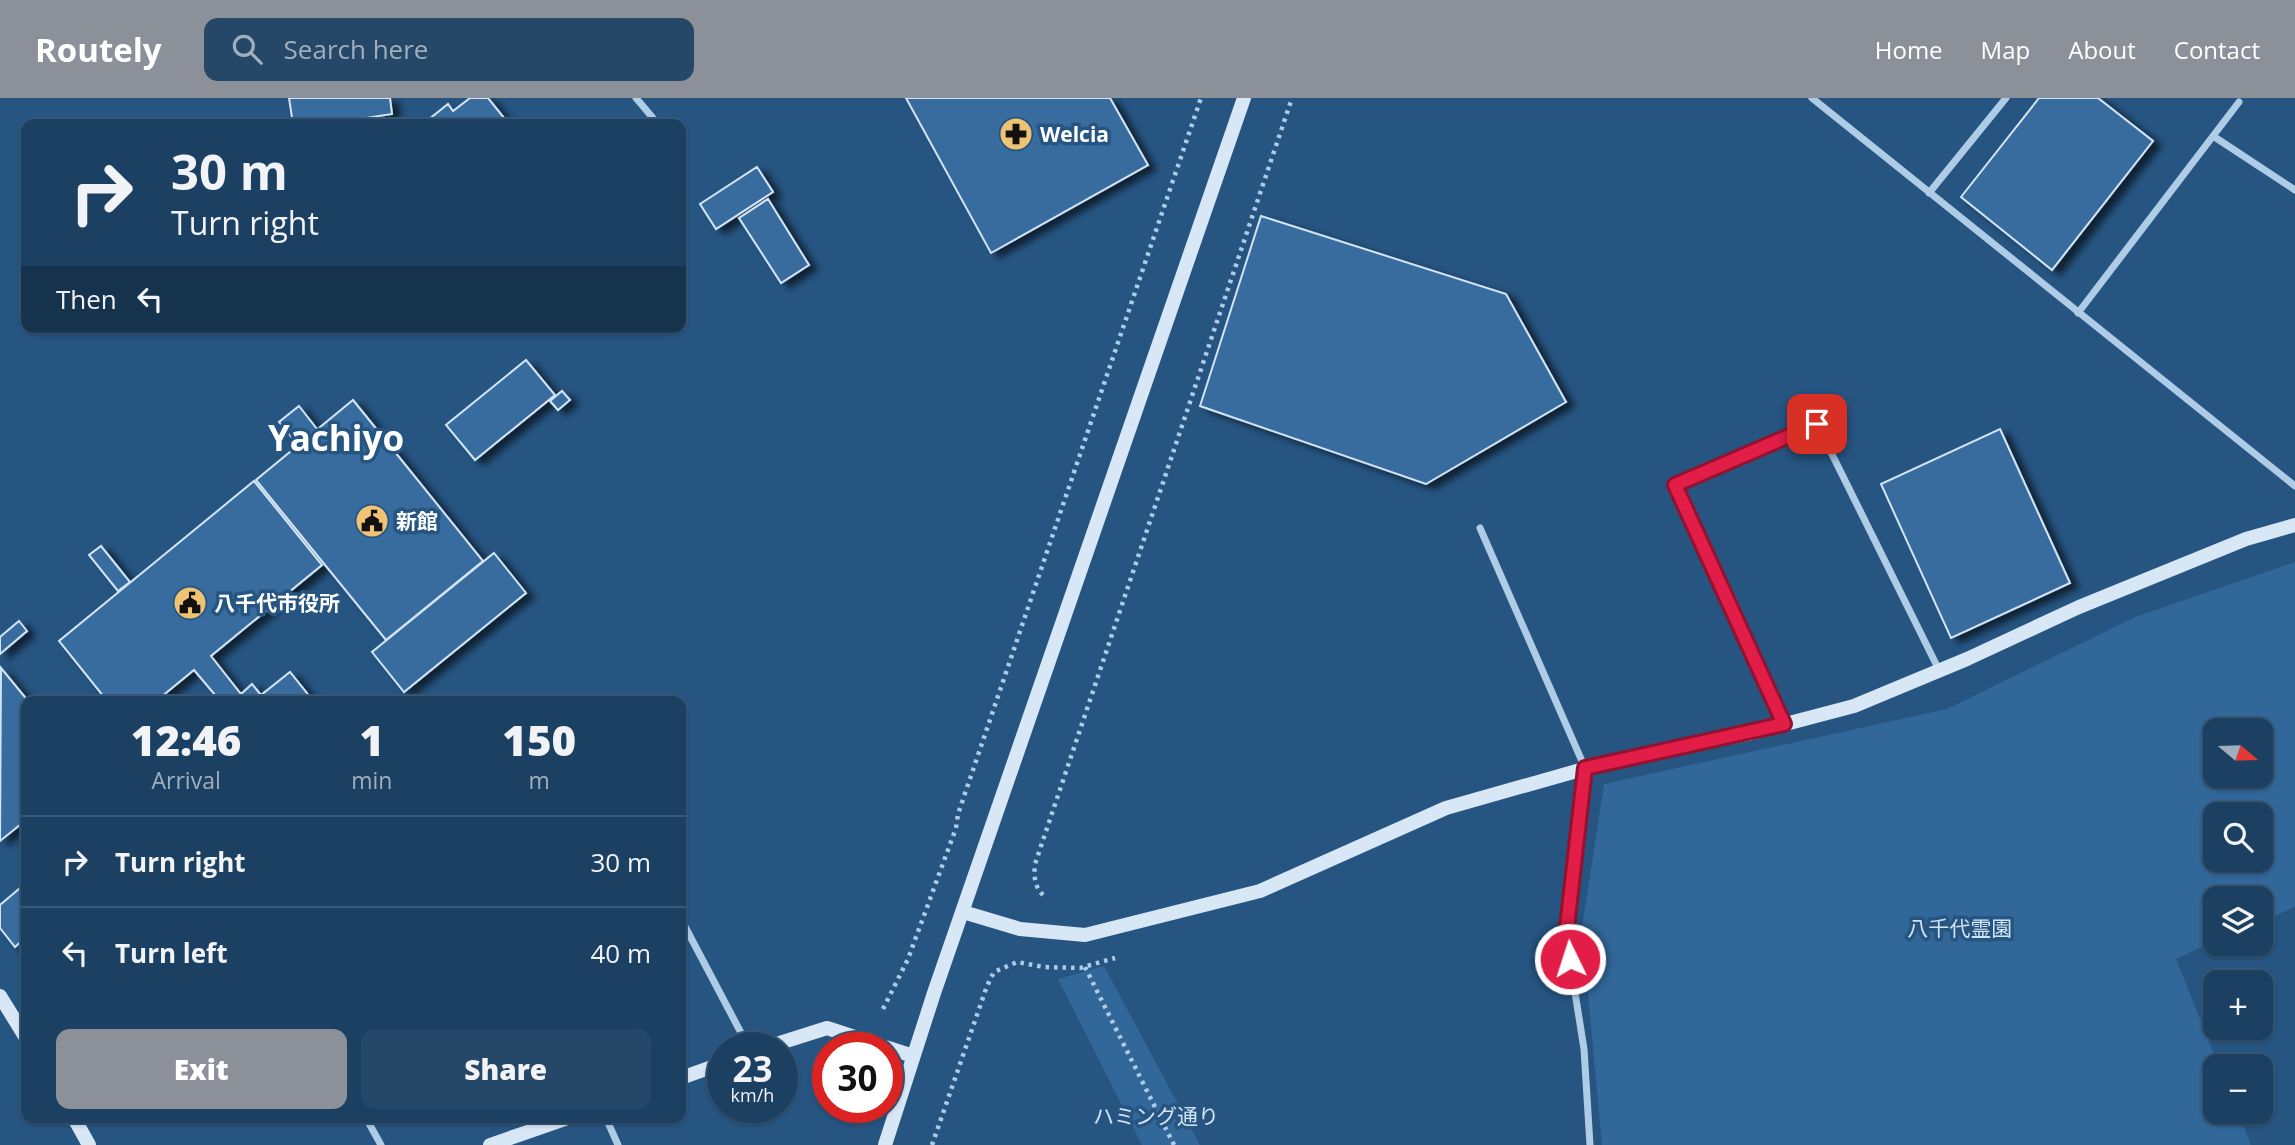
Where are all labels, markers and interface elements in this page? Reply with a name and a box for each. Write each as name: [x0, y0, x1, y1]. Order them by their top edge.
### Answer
search box: [204, 18, 694, 81]
text: Routely: [35, 27, 162, 72]
icon: search: [228, 30, 266, 68]
text: Search here: [284, 31, 428, 67]
text: Home: [1875, 33, 1943, 66]
text: Map: [1981, 33, 2030, 66]
text: About: [2068, 33, 2136, 66]
text: Contact: [2174, 33, 2260, 66]
pharmacy icon: Welcia: [997, 115, 1035, 153]
place label: Welcia: [1040, 120, 1109, 148]
text: 30 m: [171, 138, 288, 204]
icon: right: [56, 147, 147, 238]
text: Turn right: [171, 201, 319, 244]
icon: left: [131, 280, 169, 318]
text: Then: [56, 281, 117, 317]
pin: [1787, 394, 1847, 454]
icon: arrive: [1798, 405, 1836, 443]
district label: Yachiyo: [268, 414, 404, 461]
public building icon: 新館: [353, 502, 391, 540]
place label: 新館: [396, 507, 438, 535]
public building icon: 八千代市役所: [171, 584, 209, 622]
place label: 八千代市役所: [214, 589, 340, 617]
text: 12:46: [131, 711, 241, 768]
text: 1: [360, 711, 384, 768]
text: 150: [502, 711, 576, 768]
north arrow: [2203, 718, 2273, 788]
map controls: [2203, 718, 2273, 1124]
text: Arrival: [152, 764, 221, 796]
text: min: [351, 764, 392, 796]
text: m: [529, 764, 550, 796]
button: search: [2203, 802, 2273, 872]
icon: right: [56, 843, 94, 881]
text: Turn right: [115, 844, 246, 880]
text: 30 m: [590, 844, 651, 880]
button: layers: [2203, 886, 2273, 956]
park label: 八千代霊園: [1908, 914, 2013, 942]
position arrow: [1533, 922, 1607, 996]
icon: left: [56, 934, 94, 972]
text: Turn left: [115, 935, 227, 971]
text: 40 m: [590, 935, 651, 971]
button: +: [2203, 970, 2273, 1040]
button: Exit: [56, 1029, 347, 1109]
button: Share: [361, 1029, 651, 1109]
speed limit sign: 30: [812, 1032, 903, 1123]
text: 23: [732, 1045, 773, 1092]
button: −: [2203, 1054, 2273, 1124]
text: km/h: [731, 1083, 774, 1107]
park label: ハミング通り: [1093, 1102, 1219, 1130]

